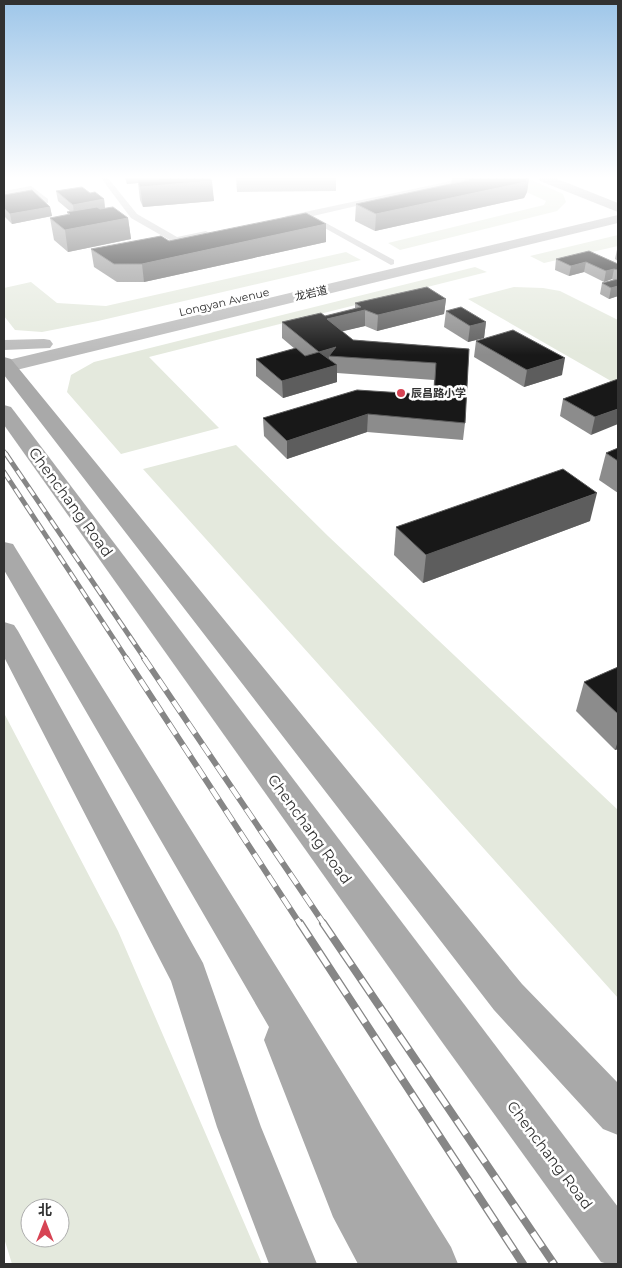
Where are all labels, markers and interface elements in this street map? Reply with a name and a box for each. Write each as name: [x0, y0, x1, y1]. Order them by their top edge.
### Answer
street label: 龙岩道: [293, 282, 329, 304]
street label: Longyan Avenue: [177, 285, 271, 319]
place label: 辰昌路小学: [411, 386, 466, 400]
marker: 辰昌路小学: [395, 387, 407, 399]
street label: Chenchang Road: [25, 443, 117, 561]
street label: Chenchang Road: [264, 770, 356, 888]
street label: Chenchang Road: [503, 1097, 597, 1213]
north arrow: [20, 1198, 70, 1248]
text: 北: [38, 1201, 52, 1219]

